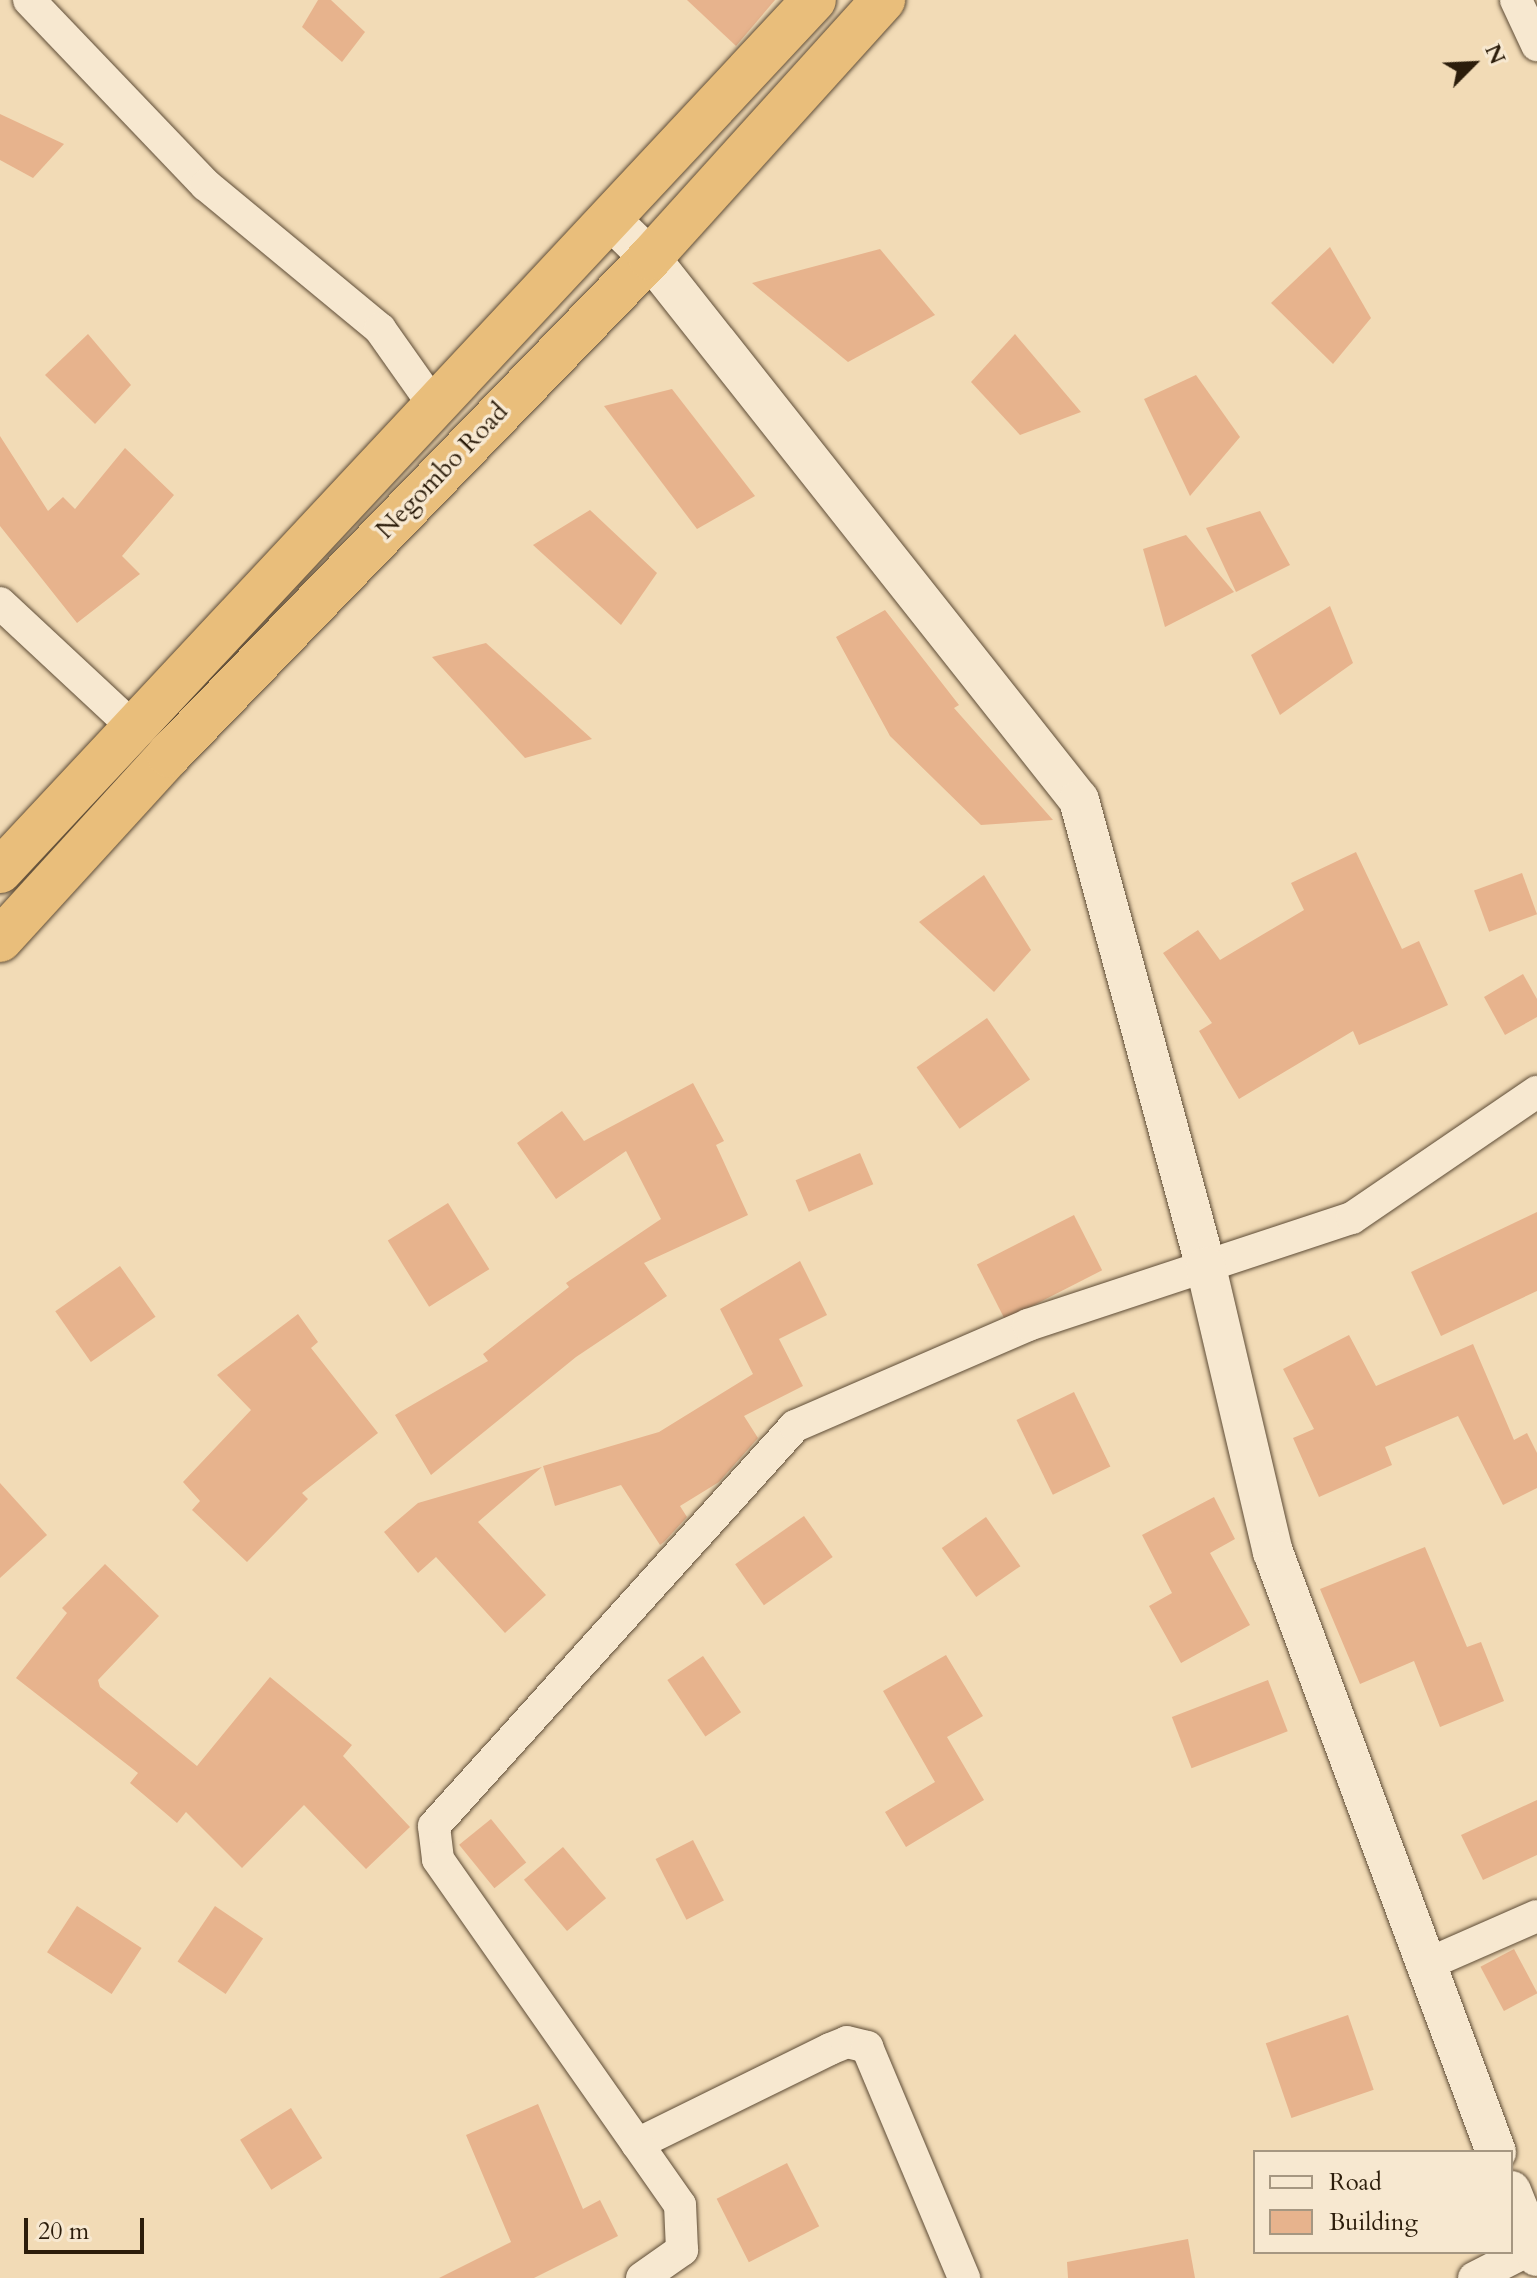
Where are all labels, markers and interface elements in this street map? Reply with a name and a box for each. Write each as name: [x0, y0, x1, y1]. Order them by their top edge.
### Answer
north arrow: [1433, 24, 1513, 104]
text: N: [1477, 39, 1513, 69]
street label: Negombo Road: [369, 397, 515, 545]
legend: [1253, 2150, 1513, 2254]
text: Road: [1329, 2166, 1382, 2199]
scale bar: [28, 2202, 148, 2252]
text: Building: [1329, 2206, 1418, 2239]
text: 20 m: [38, 2215, 89, 2248]

